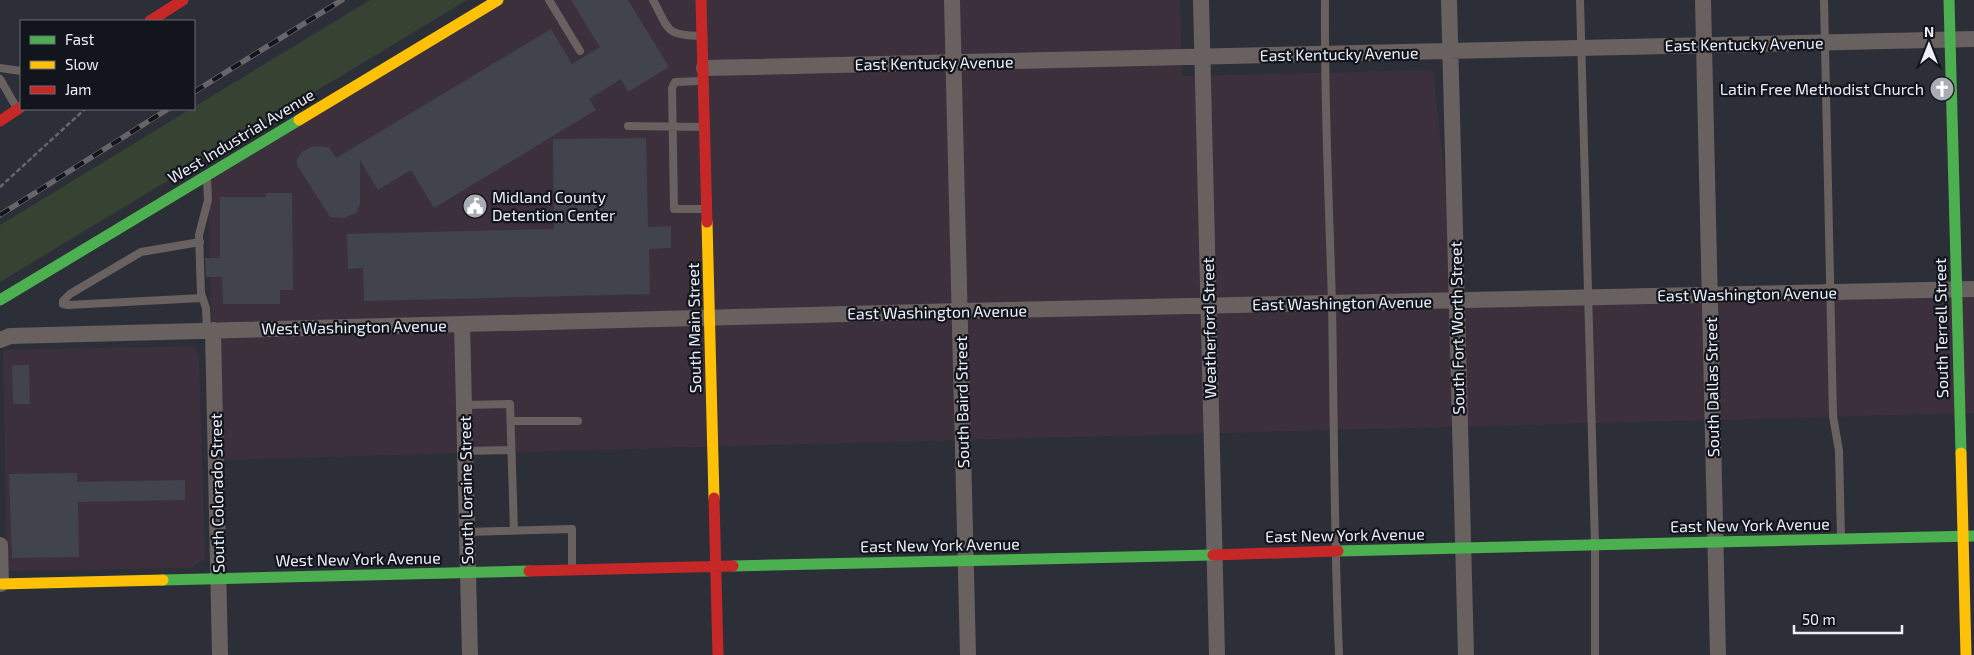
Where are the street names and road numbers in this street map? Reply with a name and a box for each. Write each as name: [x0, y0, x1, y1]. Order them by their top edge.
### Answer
street label: East Kentucky Avenue: [1664, 33, 1824, 54]
street label: East Kentucky Avenue: [1259, 43, 1419, 64]
street label: East Kentucky Avenue: [854, 52, 1014, 73]
street label: West Industrial Avenue: [164, 84, 317, 187]
street label: South Fort Worth Street: [1445, 241, 1468, 415]
street label: Weatherford Street: [1198, 257, 1219, 399]
street label: South Terrell Street: [1930, 258, 1951, 398]
street label: South Main Street: [683, 263, 704, 393]
street label: East Washington Avenue: [1657, 282, 1837, 305]
street label: East Washington Avenue: [1252, 291, 1432, 314]
street label: East Washington Avenue: [847, 300, 1027, 323]
street label: West Washington Avenue: [261, 315, 447, 338]
street label: South Dallas Street: [1701, 317, 1722, 457]
street label: South Baird Street: [951, 336, 972, 468]
street label: South Colorado Street: [206, 413, 227, 573]
street label: South Loraine Street: [455, 416, 476, 564]
street label: East New York Avenue: [1670, 514, 1830, 535]
street label: East New York Avenue: [1265, 524, 1425, 545]
street label: East New York Avenue: [860, 534, 1020, 555]
street label: West New York Avenue: [275, 548, 441, 569]

